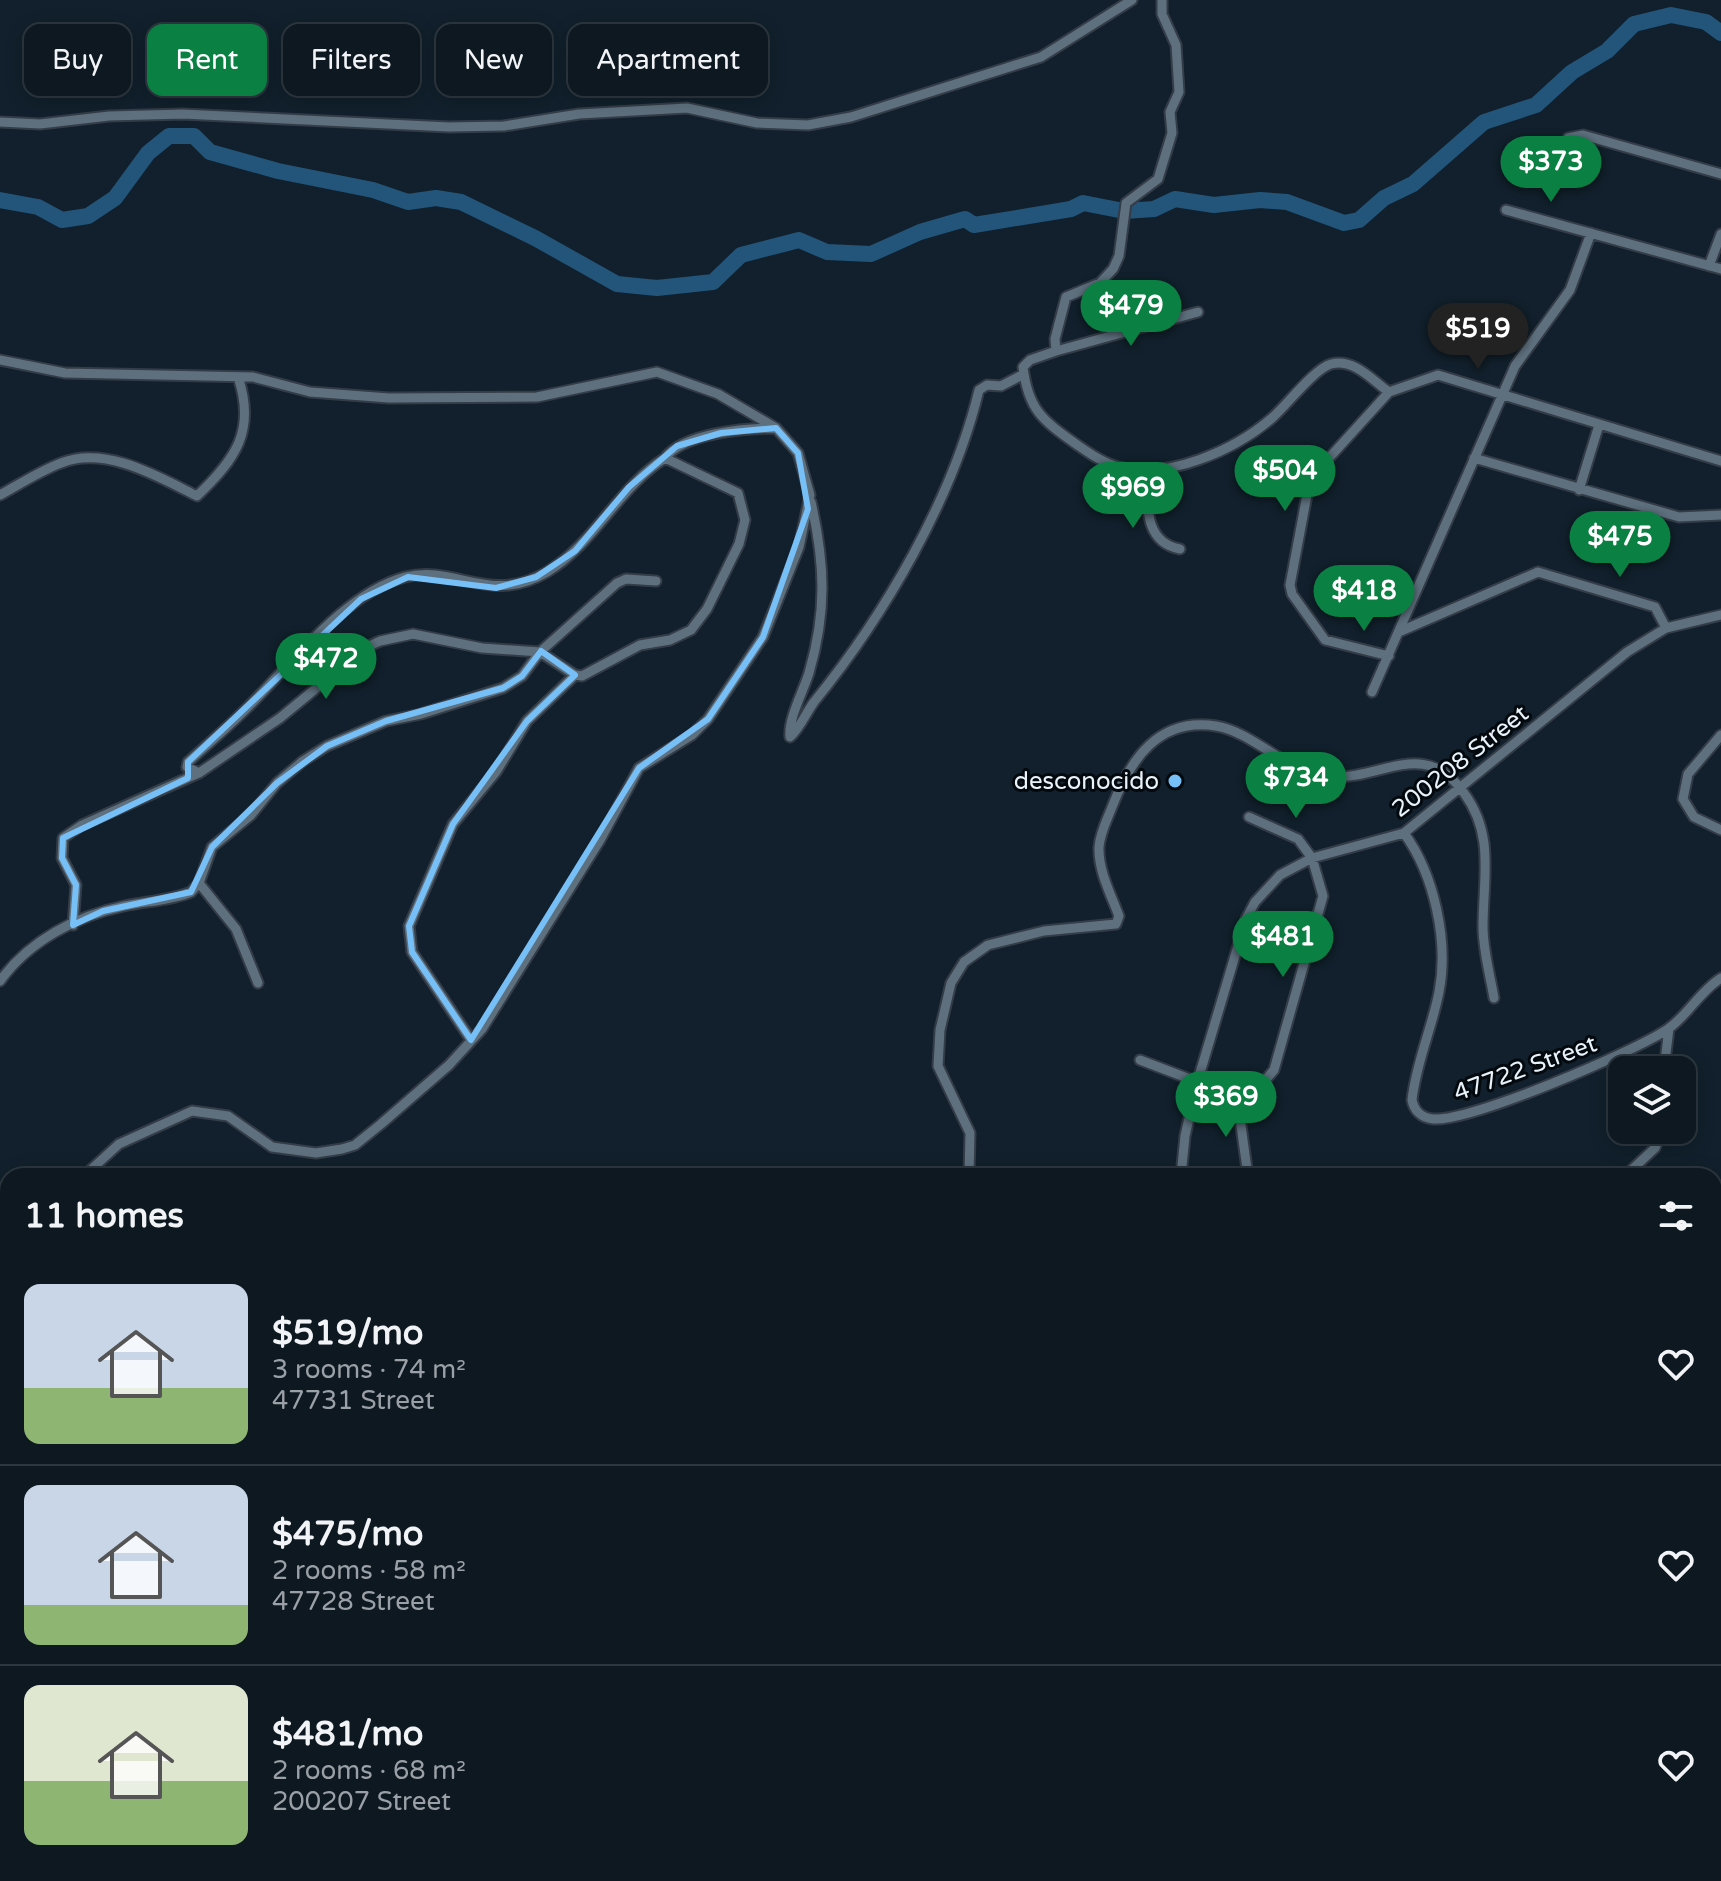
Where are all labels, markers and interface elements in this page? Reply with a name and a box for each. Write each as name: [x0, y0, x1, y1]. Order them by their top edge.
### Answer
chip: Buy: [24, 24, 131, 96]
chip: Rent: [147, 24, 267, 96]
chip: Filters: [283, 24, 420, 96]
chip: New: [436, 24, 552, 96]
chip: Apartment: [568, 24, 768, 96]
pin: $373: [1504, 136, 1598, 204]
text: $373: [1518, 146, 1584, 177]
pin: $479: [1084, 280, 1178, 348]
text: $479: [1098, 290, 1164, 321]
pin: $519: [1431, 303, 1525, 371]
text: $519: [1445, 313, 1511, 344]
pin: $504: [1238, 445, 1332, 513]
text: $504: [1252, 455, 1318, 486]
pin: $969: [1086, 462, 1180, 530]
text: $969: [1100, 472, 1166, 503]
pin: $475: [1573, 511, 1667, 579]
text: $475: [1587, 521, 1653, 552]
pin: $418: [1317, 565, 1411, 633]
text: $418: [1331, 575, 1397, 606]
pin: $472: [279, 633, 373, 701]
text: $472: [293, 643, 359, 674]
street label: 200208 Street: [1386, 699, 1534, 824]
pin: $734: [1249, 752, 1343, 820]
text: $734: [1263, 762, 1329, 793]
place label: desconocido: [1014, 767, 1159, 796]
marker: desconocido: [1166, 772, 1184, 790]
pin: $481: [1236, 911, 1330, 979]
text: $481: [1250, 921, 1316, 952]
street label: 47722 Street: [1450, 1029, 1601, 1108]
map controls: [1608, 1056, 1696, 1144]
button: layers: [1608, 1056, 1696, 1144]
pin: $369: [1179, 1071, 1273, 1139]
text: $369: [1193, 1081, 1259, 1112]
icon: filters: [1654, 1194, 1698, 1238]
text: 11 homes: [24, 1196, 184, 1237]
text: $519/mo: [272, 1313, 423, 1354]
icon: home: [88, 1316, 184, 1412]
icon: heart: [1654, 1342, 1698, 1386]
text: 3 rooms · 74 m²: [272, 1354, 466, 1385]
text: 47731 Street: [272, 1385, 435, 1416]
text: $475/mo: [272, 1514, 423, 1555]
icon: home: [88, 1517, 184, 1613]
icon: heart: [1654, 1543, 1698, 1587]
text: 2 rooms · 58 m²: [272, 1555, 466, 1586]
text: 47728 Street: [272, 1586, 435, 1617]
text: $481/mo: [272, 1714, 423, 1755]
icon: home: [88, 1717, 184, 1813]
icon: heart: [1654, 1743, 1698, 1787]
text: 2 rooms · 68 m²: [272, 1755, 466, 1786]
text: 200207 Street: [272, 1786, 451, 1817]

